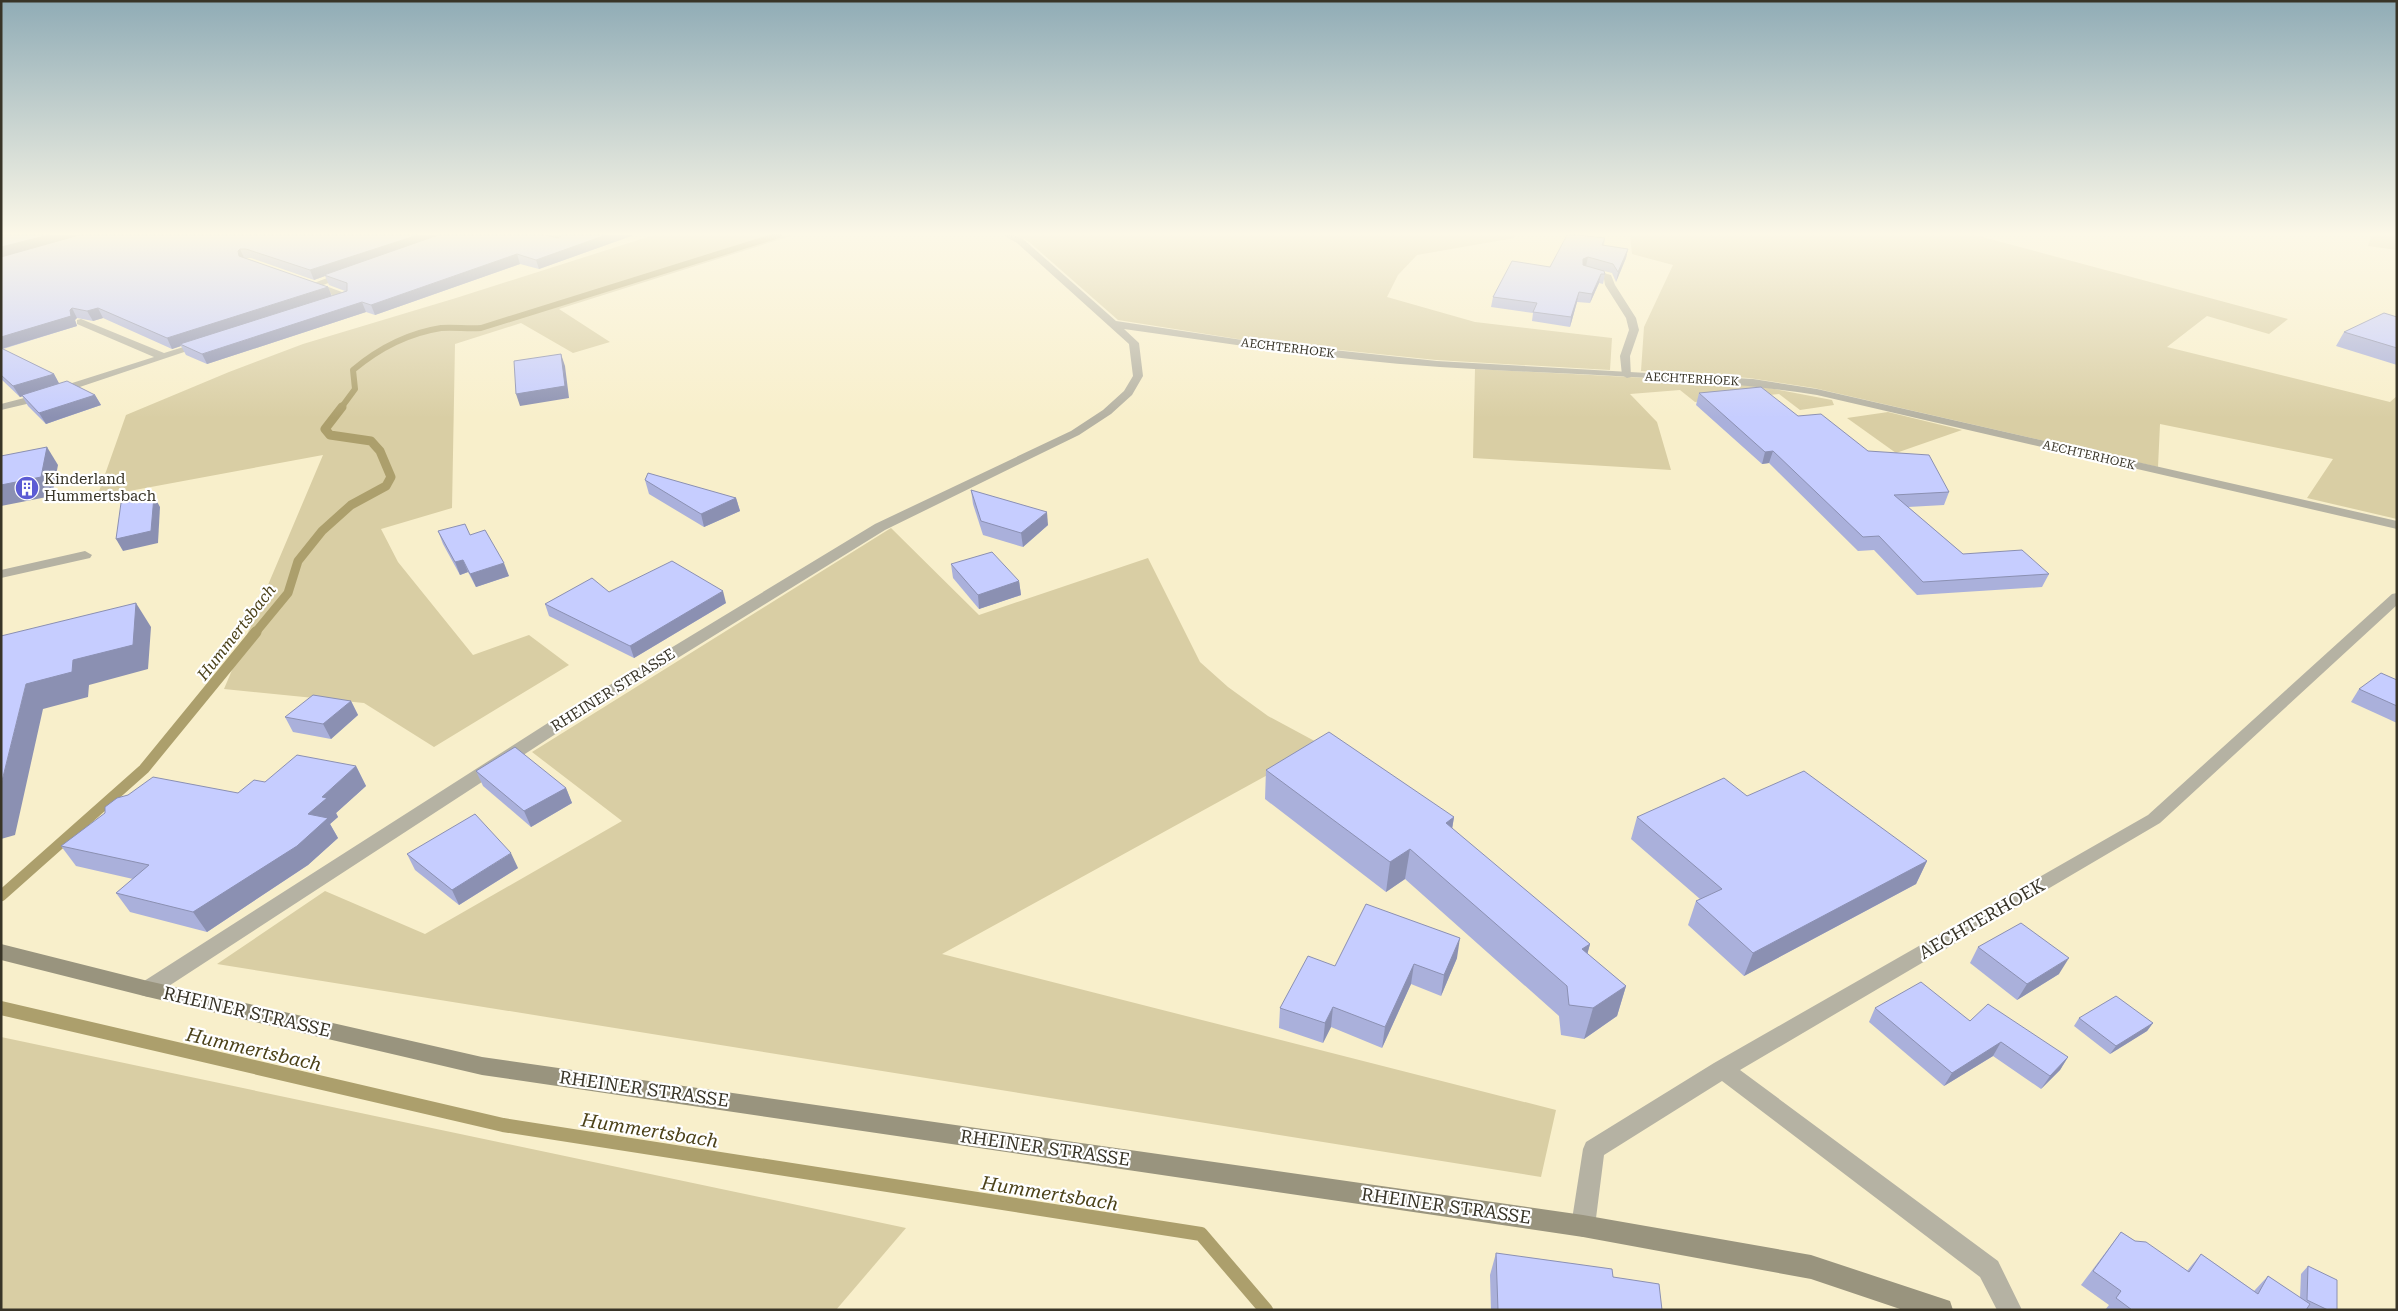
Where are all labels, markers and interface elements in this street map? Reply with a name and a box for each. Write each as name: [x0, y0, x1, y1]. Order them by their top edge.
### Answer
street label: AECHTERHOEK: [1240, 335, 1336, 361]
street label: AECHTERHOEK: [1644, 370, 1740, 388]
street label: AECHTERHOEK: [2041, 438, 2137, 473]
place label: Kinderland Hummertsbach: [44, 470, 156, 505]
building icon: Kinderland Hummertsbach: [14, 475, 40, 501]
water label: Hummertsbach: [192, 580, 280, 685]
street label: RHEINER STRASSE: [548, 645, 678, 735]
street label: AECHTERHOEK: [1915, 874, 2048, 963]
street label: RHEINER STRASSE: [161, 982, 333, 1041]
water label: Hummertsbach: [183, 1023, 324, 1076]
street label: RHEINER STRASSE: [558, 1066, 730, 1111]
water label: Hummertsbach: [579, 1108, 720, 1153]
street label: RHEINER STRASSE: [959, 1125, 1131, 1170]
water label: Hummertsbach: [979, 1171, 1120, 1216]
street label: RHEINER STRASSE: [1360, 1183, 1532, 1228]

